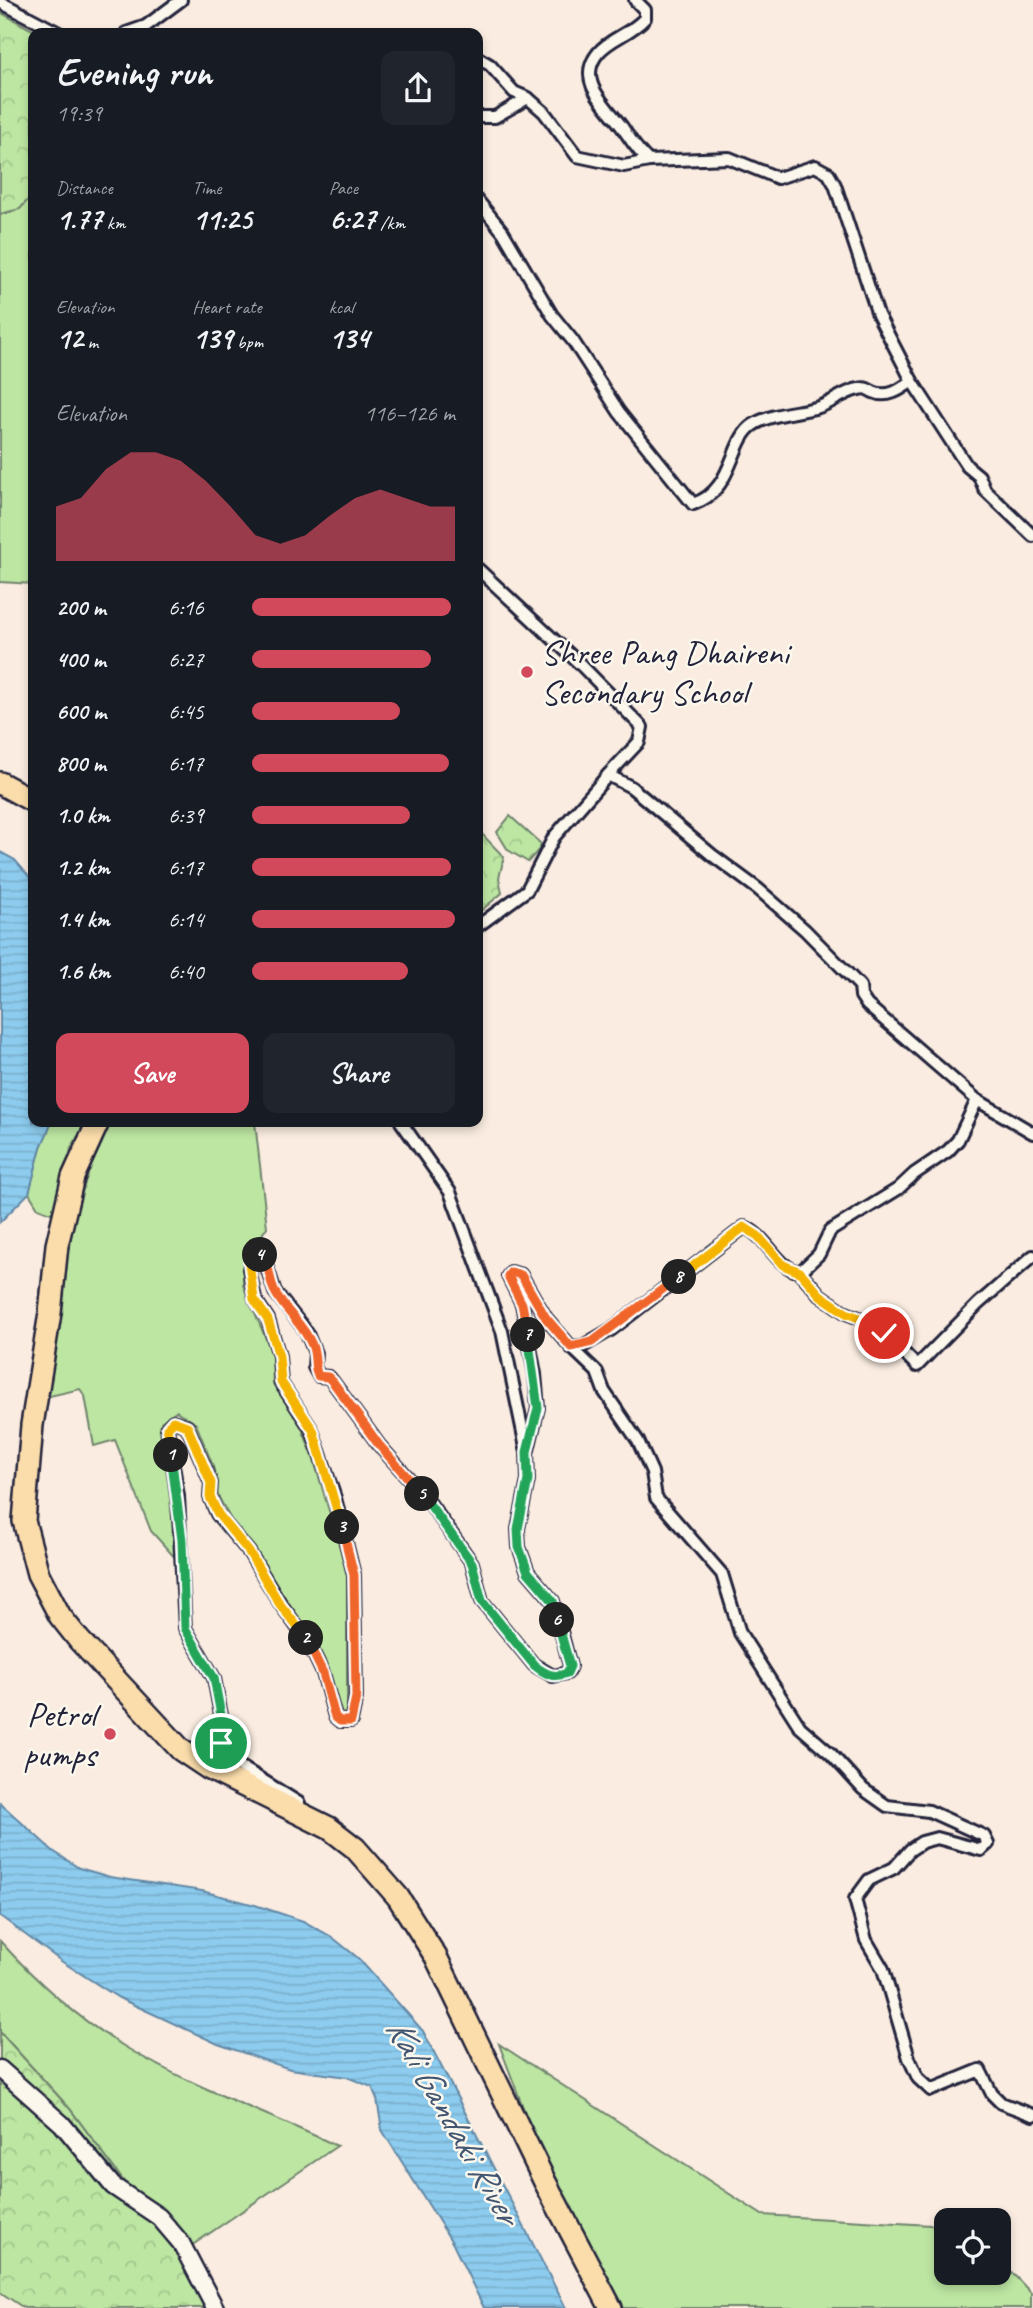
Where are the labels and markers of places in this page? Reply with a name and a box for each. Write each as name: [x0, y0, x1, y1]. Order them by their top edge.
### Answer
place label: Shree Pang Dhaireni Secondary School: [541, 630, 793, 715]
marker: Shree Pang Dhaireni Secondary School: [519, 664, 535, 680]
pin: 4: [243, 1238, 278, 1272]
pin: 8: [662, 1260, 696, 1294]
pin: [854, 1303, 914, 1363]
pin: 7: [510, 1318, 546, 1352]
pin: 1: [154, 1438, 188, 1472]
pin: 5: [404, 1476, 440, 1512]
pin: 3: [324, 1510, 360, 1544]
pin: 6: [540, 1602, 574, 1638]
pin: 2: [288, 1620, 324, 1656]
place label: Petrol pumps: [24, 1692, 102, 1777]
pin: [191, 1713, 251, 1773]
marker: Petrol pumps: [102, 1726, 118, 1742]

